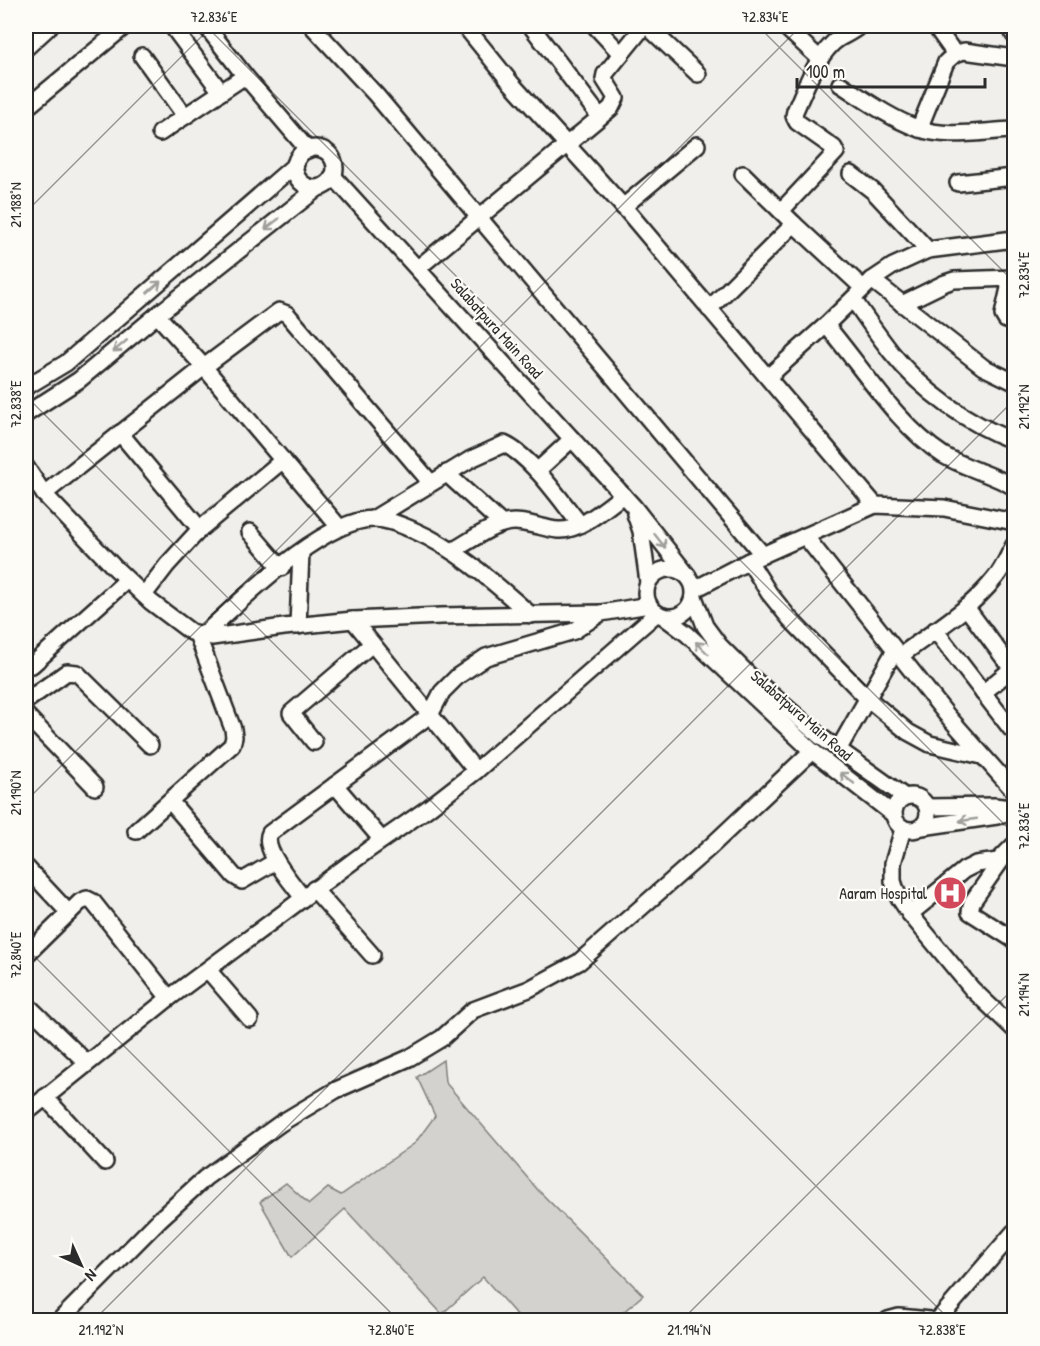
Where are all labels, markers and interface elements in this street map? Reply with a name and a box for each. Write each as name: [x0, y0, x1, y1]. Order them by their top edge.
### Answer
text: 72.836°E: [191, 6, 238, 27]
text: 72.834°E: [742, 6, 789, 27]
scale bar: [797, 51, 984, 89]
text: 100 m: [806, 59, 845, 84]
text: 21.188°N: [5, 182, 26, 228]
one-way arrow: [265, 217, 281, 230]
text: 72.834°E: [1013, 251, 1034, 298]
street label: Salabatpura Main Road: [446, 273, 548, 383]
one-way arrow: [146, 280, 162, 293]
one-way arrow: [113, 339, 128, 353]
text: 72.838°E: [5, 380, 26, 428]
text: 21.192°N: [1013, 384, 1034, 430]
one-way arrow: [654, 533, 667, 549]
one-way arrow: [694, 641, 709, 656]
street label: Salabatpura Main Road: [746, 665, 858, 765]
text: 21.190°N: [5, 771, 26, 815]
one-way arrow: [839, 772, 855, 785]
text: 72.836°E: [1013, 802, 1034, 849]
one-way arrow: [959, 815, 979, 826]
hospital icon: Aaram Hospital: [932, 875, 968, 911]
place label: Aaram Hospital: [839, 882, 928, 904]
text: 72.840°E: [5, 931, 26, 978]
text: 21.194°N: [1013, 973, 1034, 1017]
north arrow: [51, 1235, 111, 1295]
text: N: [80, 1265, 102, 1287]
text: 21.192°N: [78, 1319, 124, 1340]
text: 72.840°E: [368, 1319, 415, 1340]
text: 21.194°N: [667, 1319, 711, 1340]
text: 72.838°E: [918, 1319, 966, 1340]

